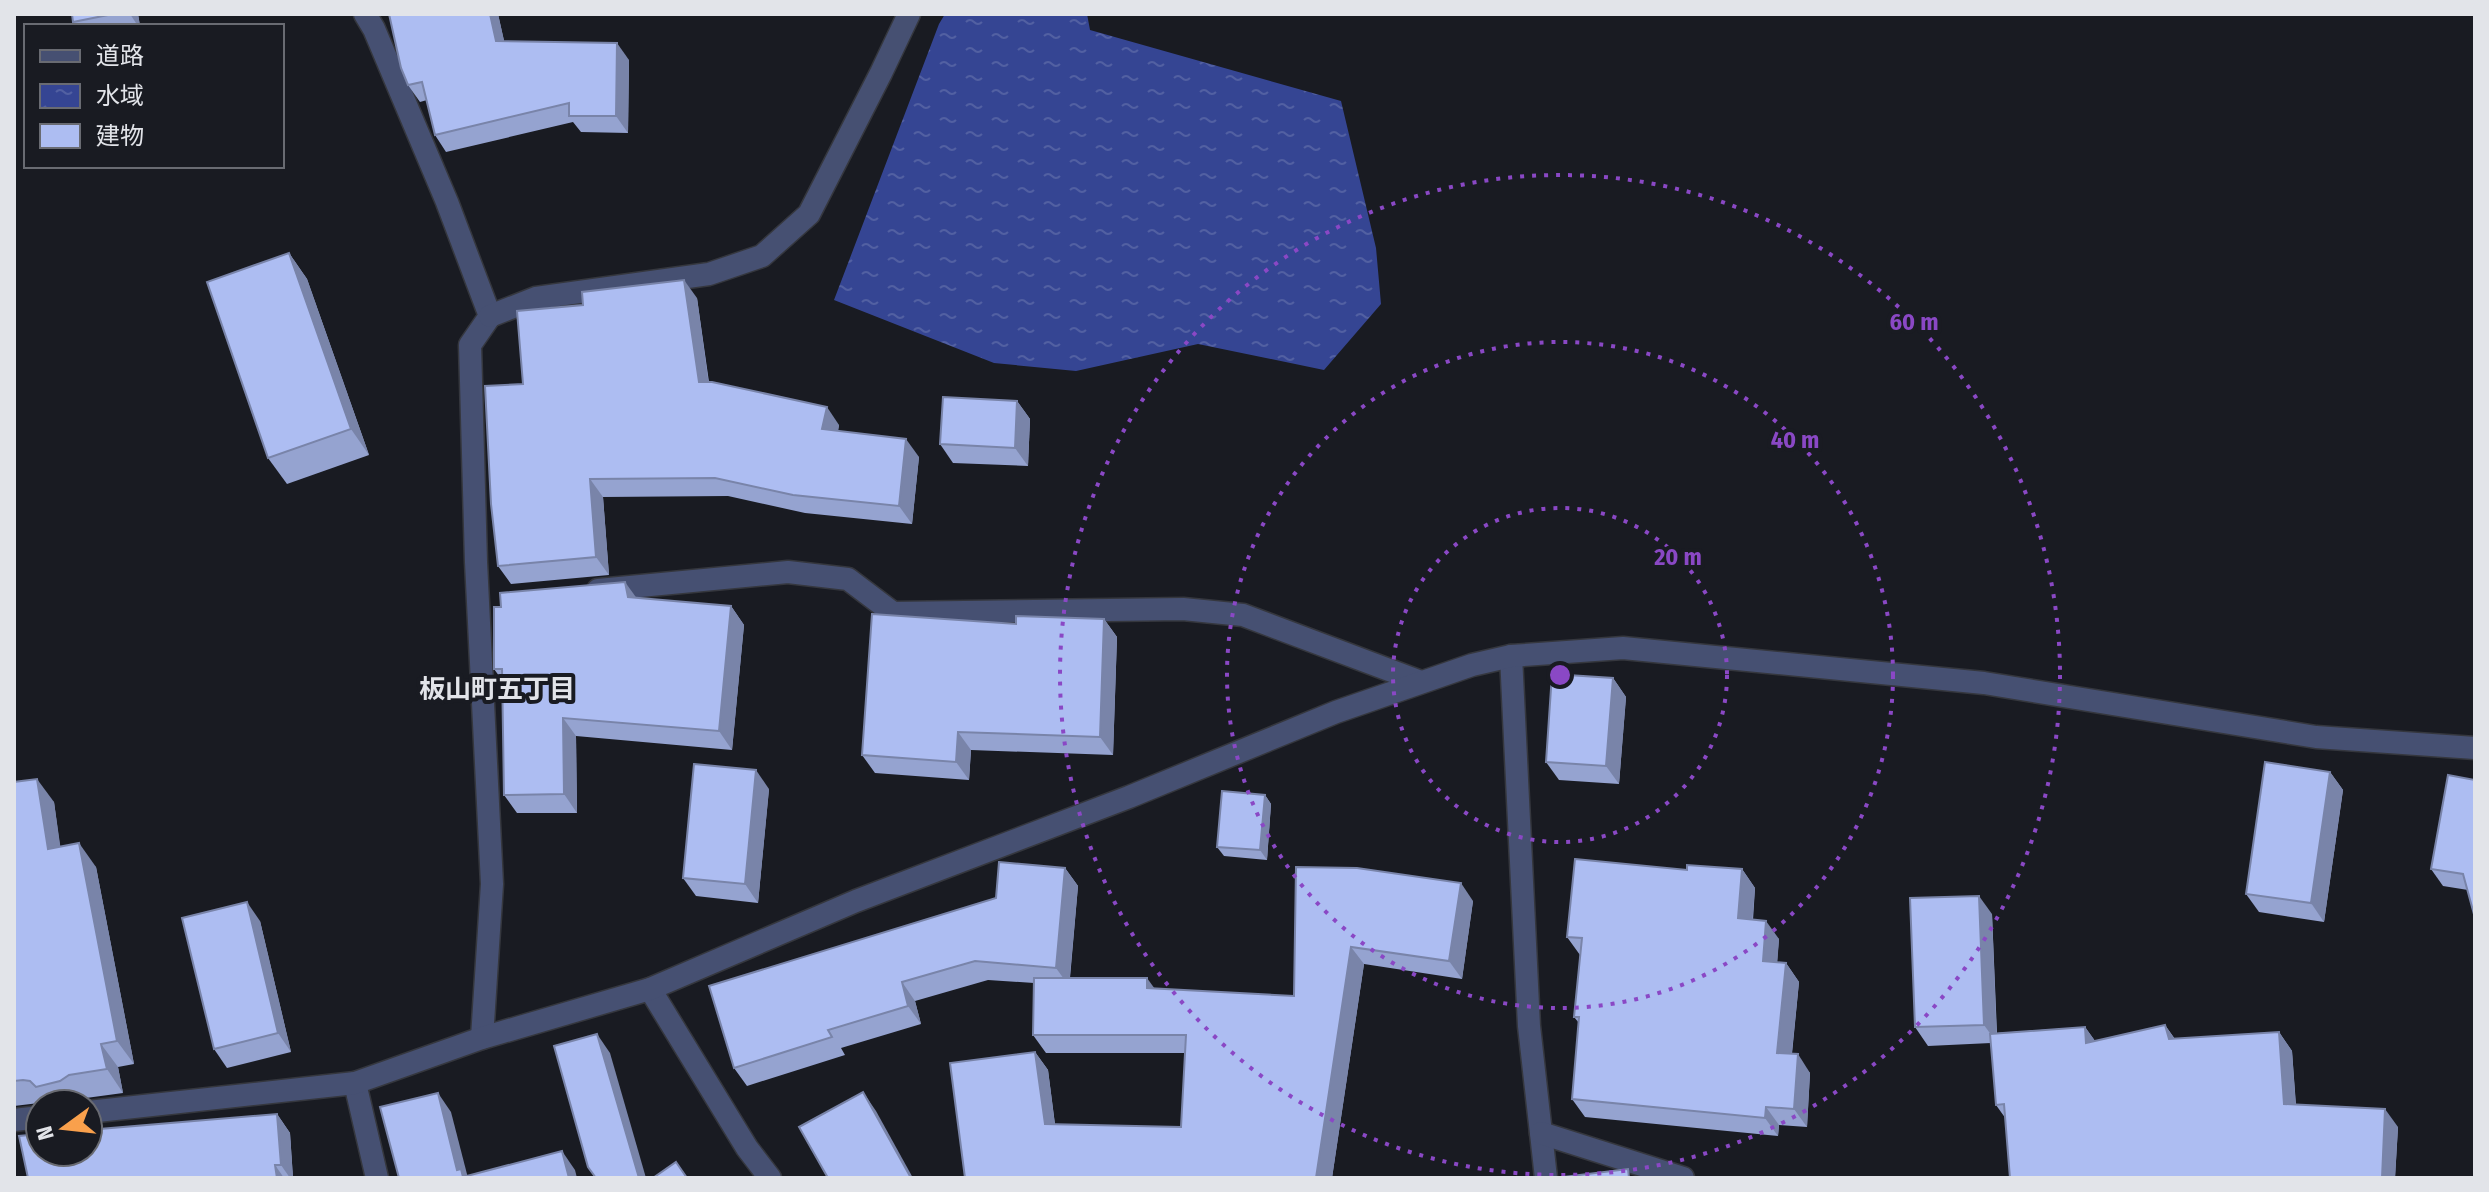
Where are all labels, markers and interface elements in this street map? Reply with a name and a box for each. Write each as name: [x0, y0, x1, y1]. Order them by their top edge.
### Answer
legend: [24, 24, 284, 168]
text: 道路: [96, 42, 144, 70]
text: 水域: [96, 82, 144, 110]
text: 建物: [96, 122, 144, 150]
text: 60 m: [1890, 308, 1938, 336]
text: 40 m: [1771, 426, 1819, 454]
text: 20 m: [1653, 543, 1702, 571]
centre of rings: [1546, 661, 1574, 689]
district label: 板山町五丁目: [419, 674, 575, 705]
north arrow: [24, 1088, 104, 1168]
text: N: [30, 1123, 60, 1143]

